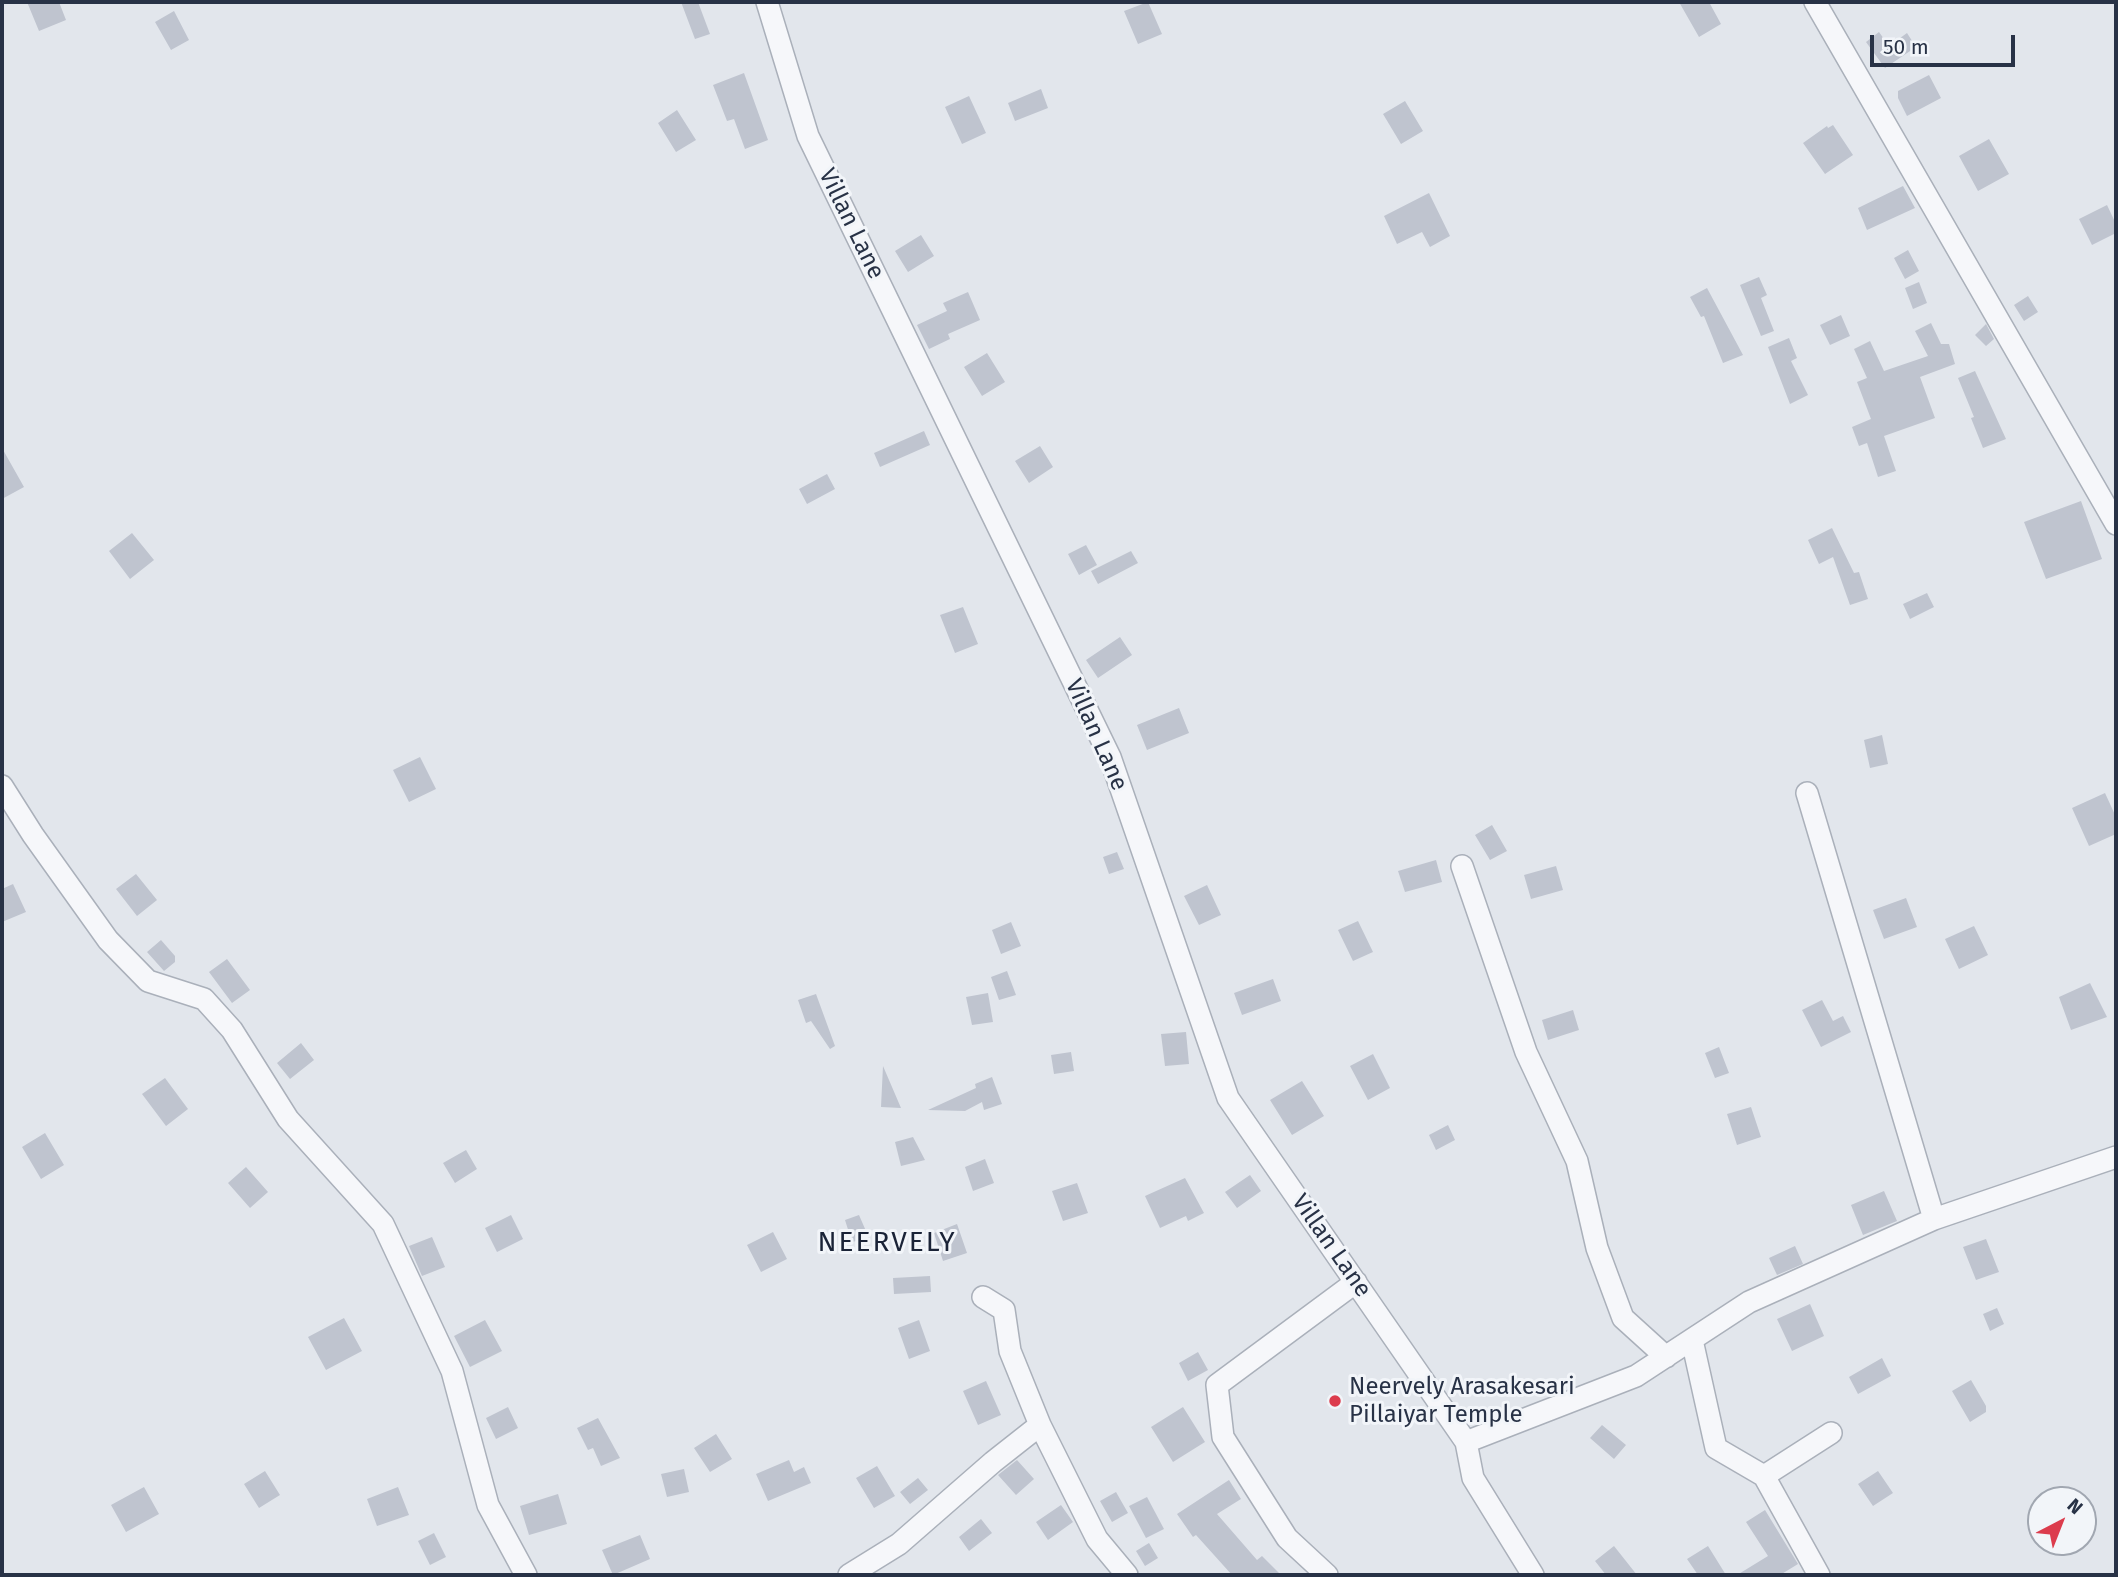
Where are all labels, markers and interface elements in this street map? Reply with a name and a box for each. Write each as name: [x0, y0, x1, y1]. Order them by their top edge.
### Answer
scale bar: [1873, 21, 2018, 65]
text: 50 m: [1883, 34, 1929, 60]
street label: Villan Lane: [812, 164, 890, 284]
street label: Villan Lane: [1059, 675, 1133, 795]
street label: Villan Lane: [1285, 1189, 1377, 1303]
district label: NEERVELY: [818, 1226, 956, 1260]
place label: Neervely Arasakesari Pillaiyar Temple: [1349, 1373, 1575, 1429]
marker: Neervely Arasakesari Pillaiyar Temple: [1327, 1393, 1343, 1409]
north arrow: [2027, 1486, 2097, 1556]
text: N: [2063, 1494, 2087, 1519]

